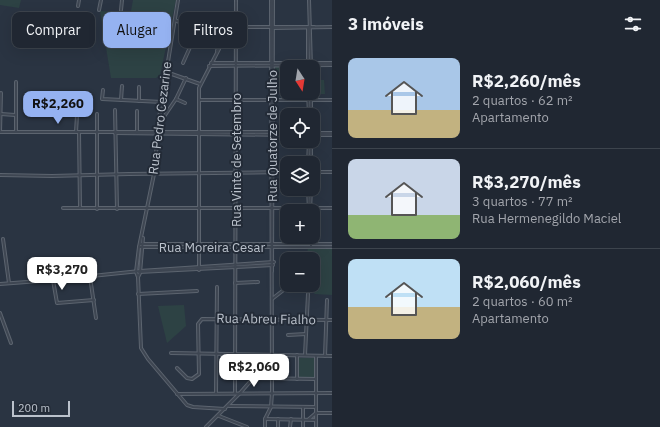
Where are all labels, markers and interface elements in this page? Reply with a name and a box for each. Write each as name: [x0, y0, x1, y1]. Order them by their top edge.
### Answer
chip: Comprar: [12, 12, 95, 48]
chip: Alugar: [103, 12, 171, 48]
chip: Filtros: [179, 12, 247, 48]
text: 3 imóveis: [348, 13, 424, 35]
icon: filters: [622, 13, 644, 35]
north arrow: [280, 60, 320, 100]
map controls: [280, 60, 320, 292]
street label: Rua Pedro Cezarine: [145, 61, 175, 175]
street label: Rua Quatorze de Julho: [264, 70, 281, 202]
text: R$2,260/mês: [472, 70, 581, 92]
icon: home: [380, 74, 428, 122]
pin: R$2,260: [21, 91, 95, 125]
text: 2 quartos · 62 m²: [472, 92, 573, 109]
street label: Rua Vinte de Setembro: [228, 93, 245, 227]
text: R$2,260: [32, 95, 84, 112]
button: locate: [280, 108, 320, 148]
text: Apartamento: [472, 109, 549, 126]
button: layers: [280, 156, 320, 196]
text: R$3,270/mês: [472, 171, 581, 193]
icon: home: [380, 175, 428, 223]
text: 3 quartos · 77 m²: [472, 193, 573, 210]
button: +: [280, 204, 320, 244]
text: Rua Hermenegildo Maciel: [472, 210, 621, 227]
street label: Rua Moreira Cesar: [159, 239, 266, 256]
button: −: [280, 252, 320, 292]
pin: R$3,270: [25, 257, 99, 291]
text: R$3,270: [36, 261, 88, 278]
text: R$2,060/mês: [472, 271, 581, 293]
icon: home: [380, 275, 428, 323]
text: 2 quartos · 60 m²: [472, 293, 573, 310]
street label: Rua Abreu Fialho: [216, 310, 316, 328]
text: Apartamento: [472, 310, 549, 327]
pin: R$2,060: [217, 354, 291, 388]
text: R$2,060: [228, 358, 280, 375]
scale bar: [12, 399, 70, 418]
text: 200 m: [18, 401, 50, 415]

